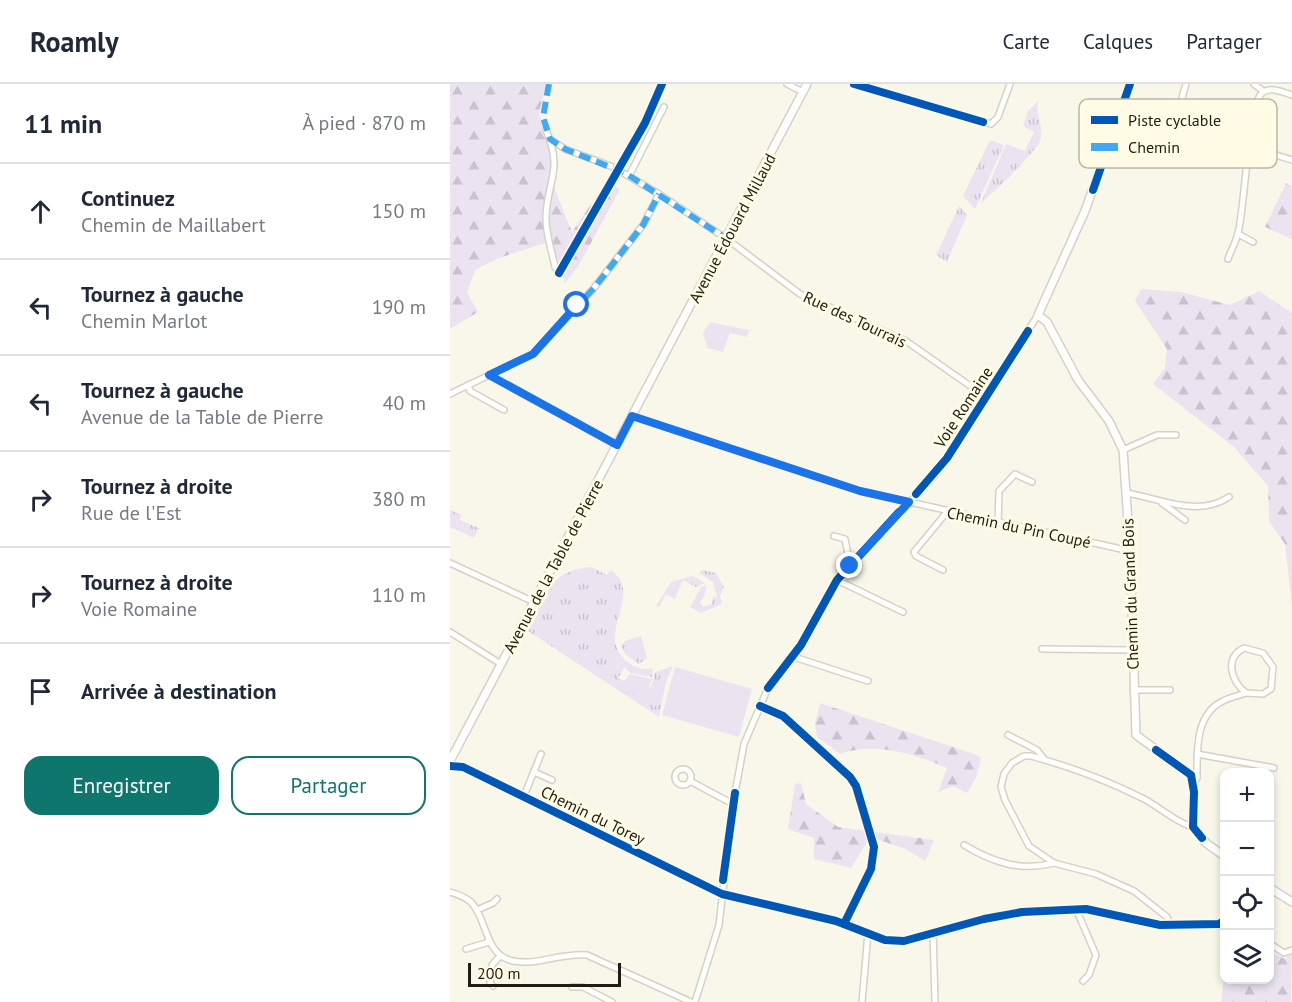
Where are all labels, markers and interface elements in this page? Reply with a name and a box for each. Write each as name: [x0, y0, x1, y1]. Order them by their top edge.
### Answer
text: Roamly: [30, 23, 119, 60]
text: Carte: [1003, 28, 1050, 55]
text: Calques: [1083, 28, 1153, 55]
text: Partager: [1186, 28, 1262, 55]
legend: [1079, 99, 1277, 168]
text: 11 min: [24, 107, 102, 140]
text: À pied · 870 m: [302, 110, 426, 136]
text: Piste cyclable: [1128, 110, 1221, 130]
text: Chemin: [1128, 137, 1180, 157]
street label: Avenue Édouard Millaud: [684, 150, 780, 306]
text: Continuez: [81, 184, 175, 212]
icon: ahead: [24, 195, 57, 228]
text: 150 m: [372, 198, 426, 224]
text: Chemin de Maillabert: [81, 212, 266, 238]
text: Tournez à gauche: [81, 280, 244, 308]
street label: Rue des Tourrais: [800, 286, 910, 352]
icon: left: [24, 291, 57, 324]
route start: [563, 291, 589, 317]
text: 190 m: [372, 294, 426, 320]
text: Chemin Marlot: [81, 308, 207, 334]
street label: Voie Romaine: [929, 363, 997, 452]
text: Tournez à gauche: [81, 376, 244, 404]
icon: left: [24, 387, 57, 420]
text: 40 m: [383, 390, 426, 416]
text: Avenue de la Table de Pierre: [81, 404, 323, 430]
text: Tournez à droite: [81, 472, 233, 500]
street label: Avenue de la Table de Pierre: [499, 476, 607, 656]
icon: right: [24, 483, 57, 516]
text: 380 m: [372, 486, 426, 512]
text: Rue de l'Est: [81, 500, 181, 526]
street label: Chemin du Pin Coupé: [945, 502, 1093, 552]
street label: Chemin du Grand Bois: [1117, 518, 1143, 670]
route end: [836, 552, 862, 578]
text: Tournez à droite: [81, 568, 233, 596]
icon: right: [24, 579, 57, 612]
text: 110 m: [372, 582, 426, 608]
text: Voie Romaine: [81, 596, 197, 622]
icon: arrive: [24, 675, 57, 708]
text: Arrivée à destination: [81, 677, 277, 705]
button: Enregistrer: [24, 756, 219, 815]
button: Partager: [231, 756, 426, 815]
map controls: [1220, 768, 1274, 984]
button: +: [1220, 768, 1274, 822]
street label: Chemin du Torey: [538, 781, 649, 849]
button: −: [1220, 822, 1274, 876]
button: locate: [1220, 876, 1274, 930]
button: layers: [1220, 930, 1274, 984]
scale bar: [468, 960, 621, 988]
text: 200 m: [477, 963, 520, 983]

